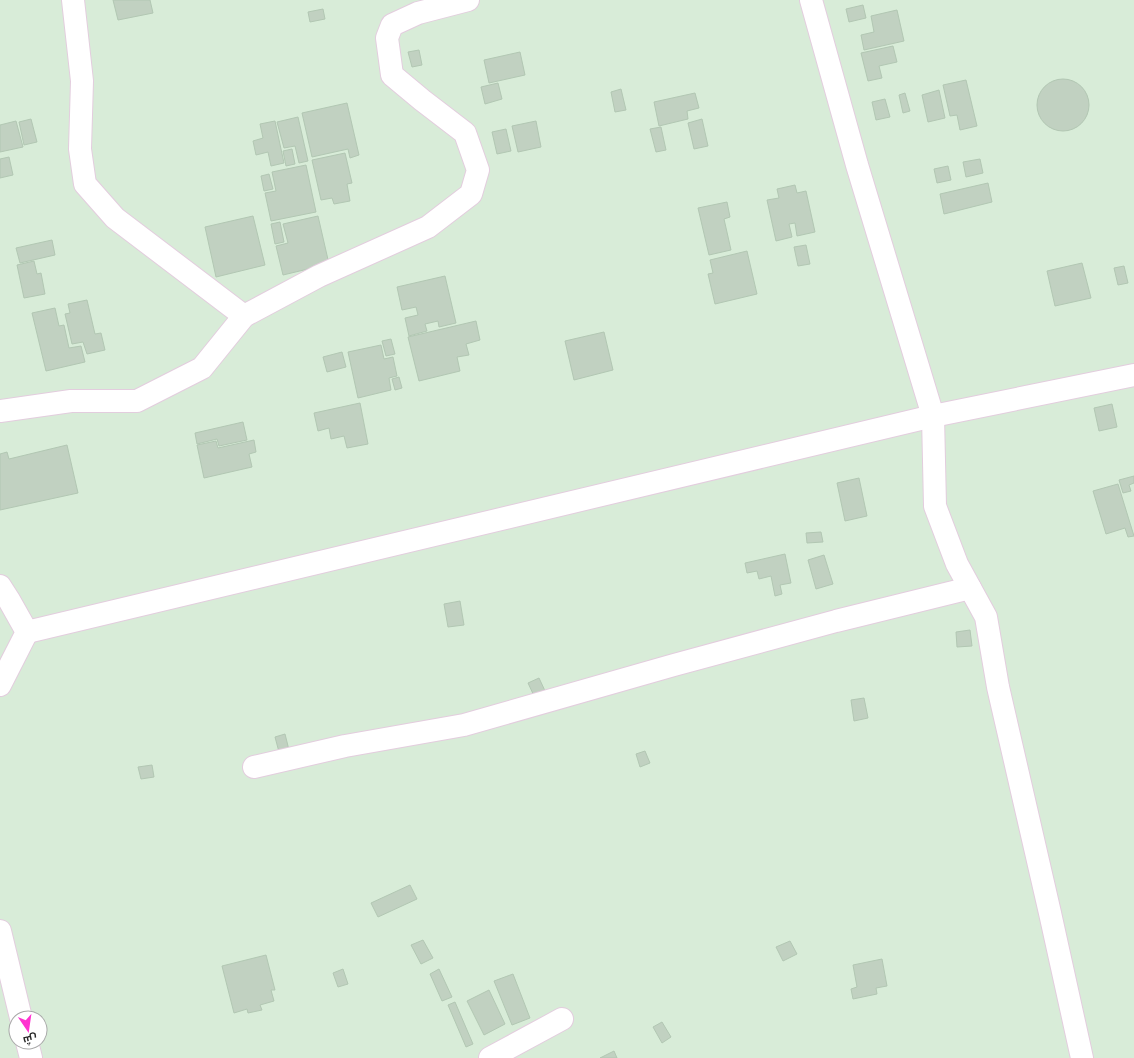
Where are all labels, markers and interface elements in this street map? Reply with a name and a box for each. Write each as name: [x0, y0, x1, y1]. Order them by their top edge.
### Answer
north arrow: [8, 1010, 48, 1050]
text: ش: [22, 1030, 39, 1048]

